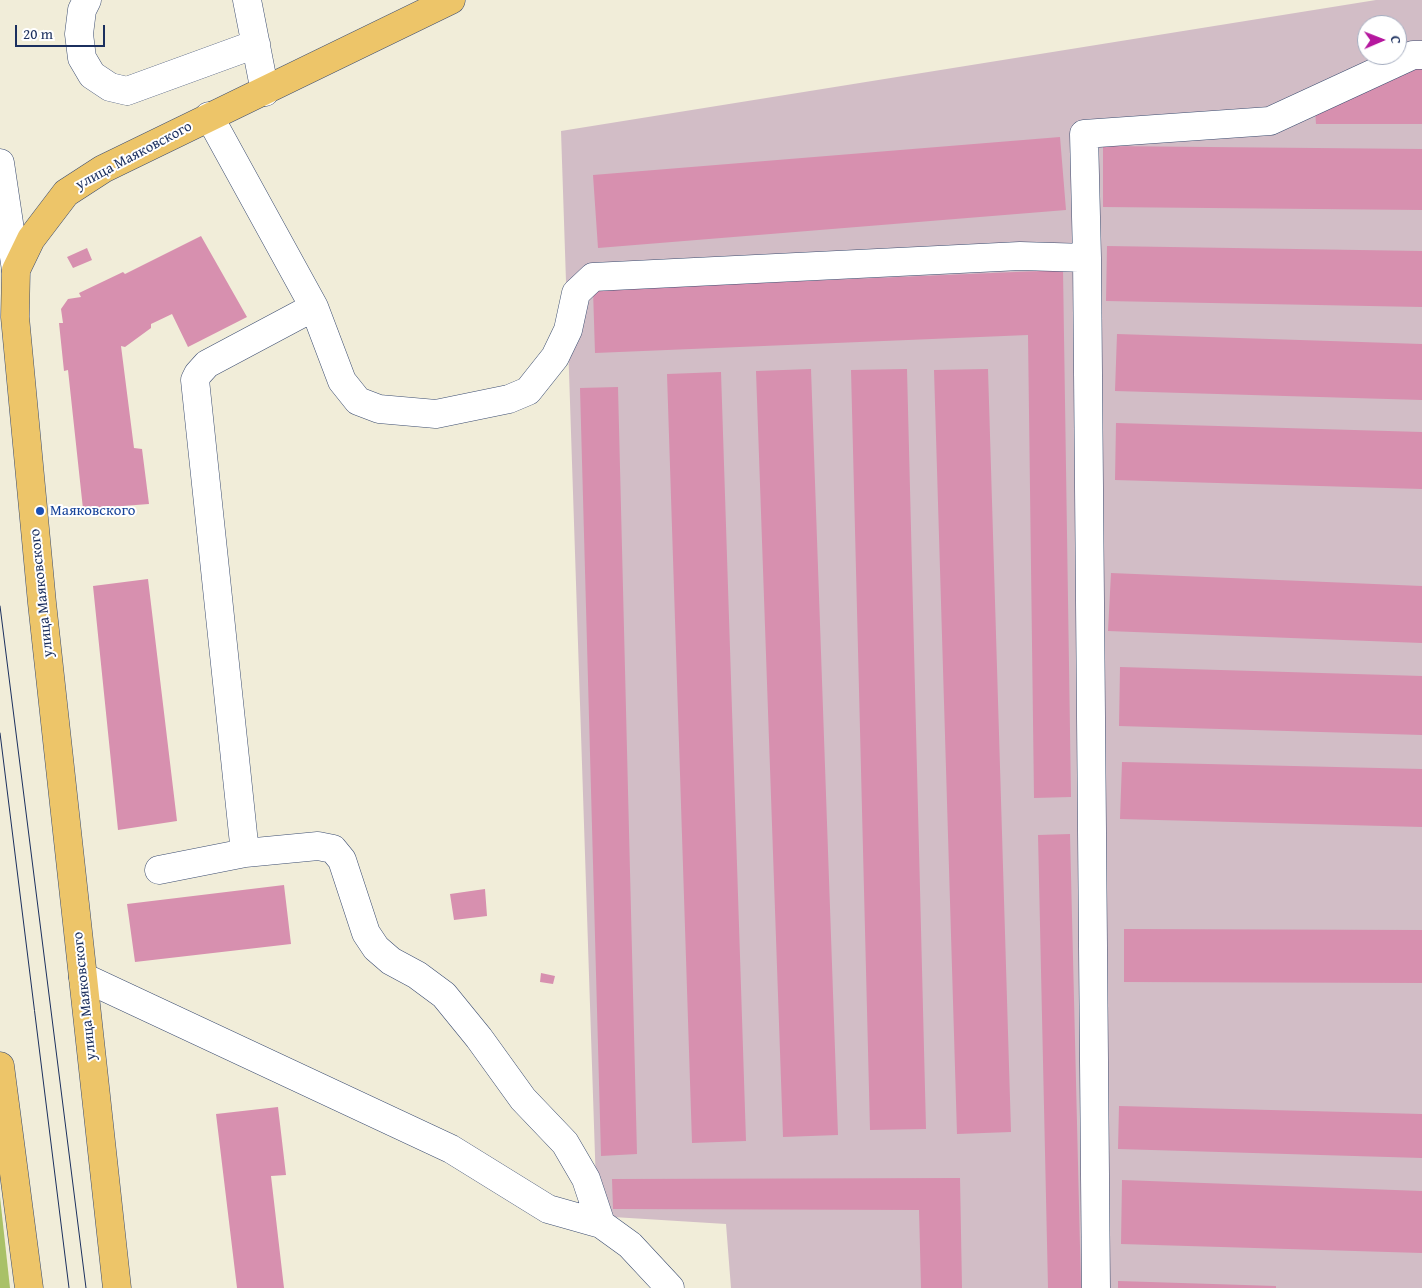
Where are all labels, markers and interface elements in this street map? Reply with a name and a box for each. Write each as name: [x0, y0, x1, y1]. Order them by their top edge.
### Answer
scale bar: [18, 15, 108, 47]
north arrow: [1357, 15, 1407, 65]
text: 20 m: [23, 23, 53, 44]
text: С: [1386, 36, 1406, 44]
street label: улица Маяковского: [73, 118, 195, 194]
place label: Маяковского: [50, 502, 135, 520]
marker: Маяковского: [34, 505, 46, 517]
street label: улица Маяковского: [26, 528, 58, 658]
street label: улица Маяковского: [69, 931, 101, 1061]

